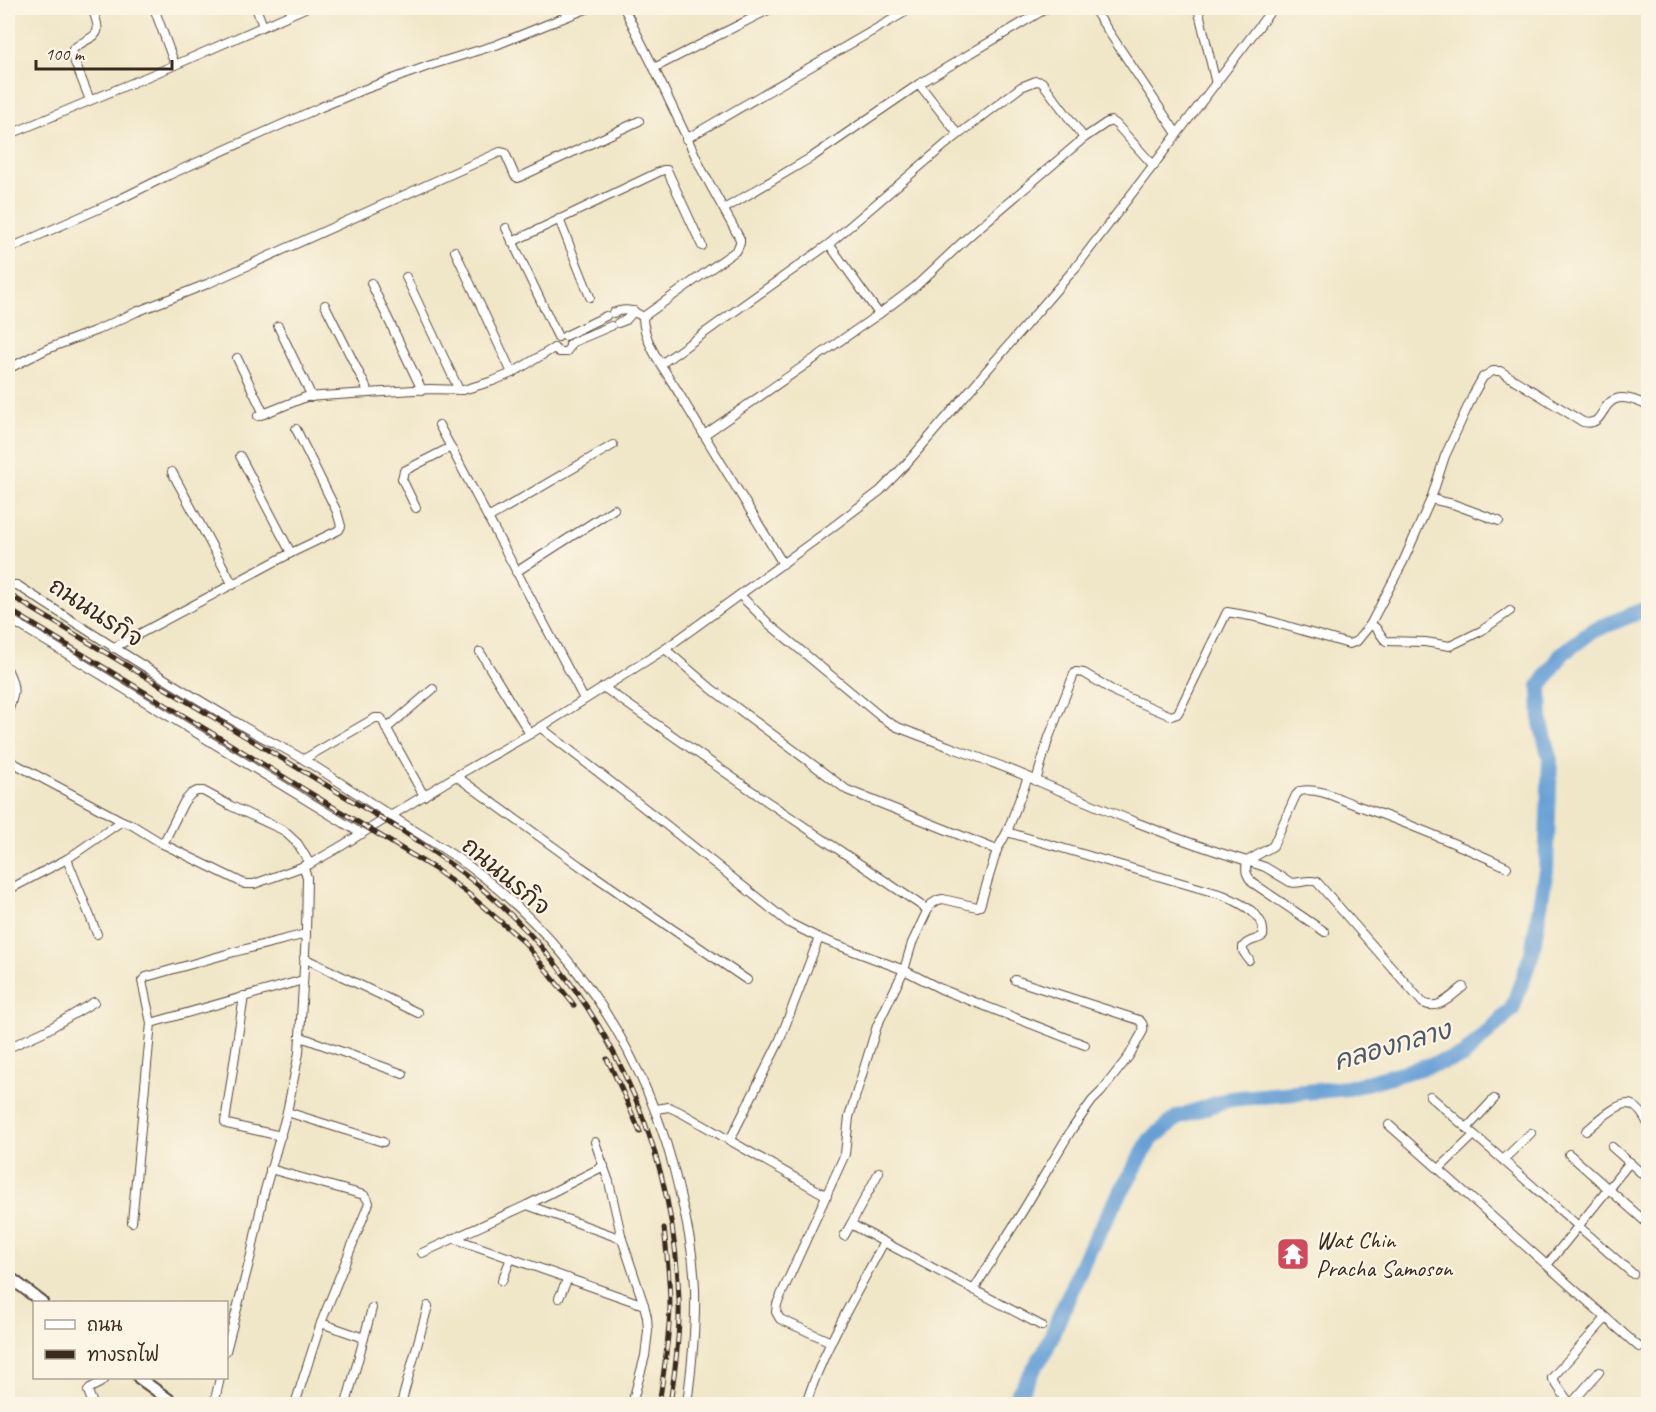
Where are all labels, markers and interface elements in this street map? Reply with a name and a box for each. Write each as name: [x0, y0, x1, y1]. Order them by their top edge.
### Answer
scale bar: [36, 33, 172, 71]
text: 100 m: [45, 43, 86, 65]
street label: ถนนนรกิจ: [43, 571, 149, 653]
street label: ถนนนรกิจ: [456, 830, 556, 922]
water label: คลองกลาง: [1330, 1012, 1456, 1078]
place label: Wat Chin Pracha Samoson: [1316, 1225, 1453, 1283]
temple icon: Wat Chin Pracha Samoson: [1275, 1236, 1311, 1272]
legend: [33, 1301, 228, 1379]
text: ถนน: [87, 1314, 122, 1336]
text: ทางรถไฟ: [87, 1342, 159, 1366]

